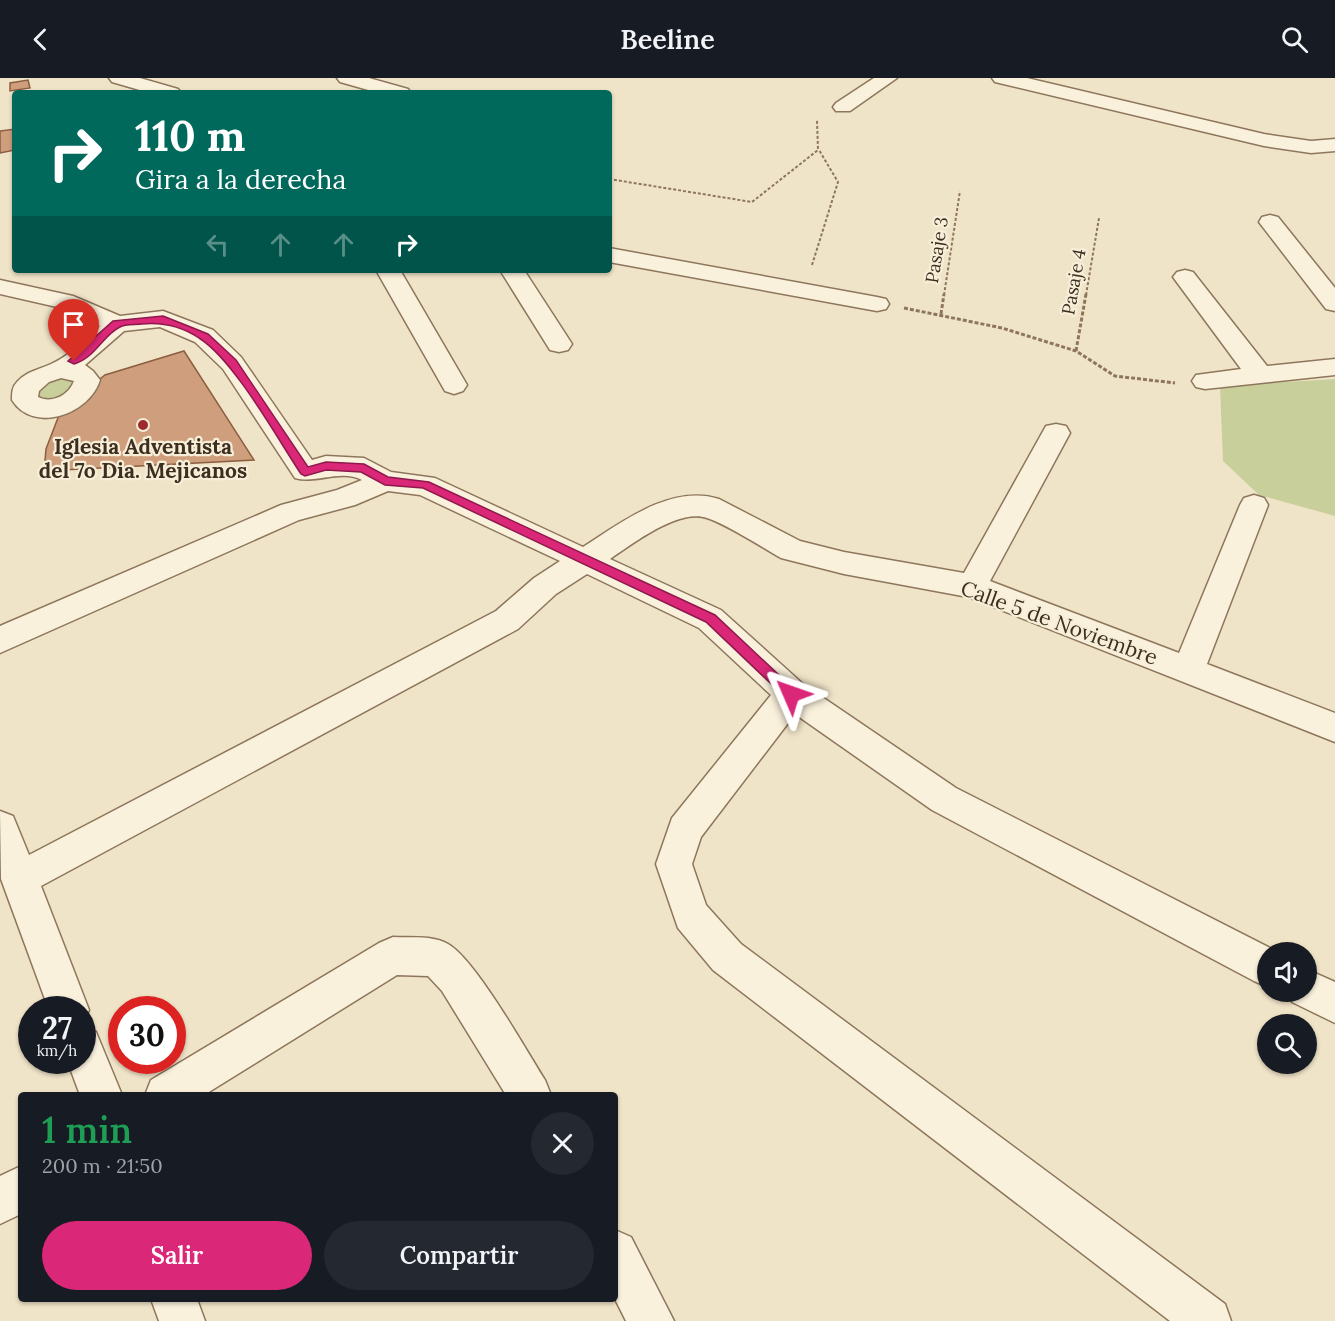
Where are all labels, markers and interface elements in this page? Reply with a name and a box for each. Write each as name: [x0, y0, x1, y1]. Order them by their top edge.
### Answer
text: Beeline: [620, 22, 715, 56]
icon: back: [24, 23, 57, 56]
icon: search: [1278, 23, 1311, 56]
text: 110 m: [135, 109, 246, 163]
icon: right: [36, 114, 114, 192]
text: Gira a la derecha: [135, 162, 346, 196]
street label: Pasaje 3: [920, 215, 953, 285]
icon: left: [201, 228, 234, 261]
icon: ahead: [264, 228, 297, 261]
icon: ahead: [327, 228, 360, 261]
icon: right: [390, 228, 423, 261]
street label: Pasaje 4: [1056, 247, 1091, 317]
pin: [48, 299, 99, 361]
icon: arrive: [57, 308, 90, 341]
marker: Iglesia Adventista del 7o Dia. Mejicanos: [136, 418, 150, 432]
place label: Iglesia Adventista del 7o Dia. Mejicanos: [39, 433, 247, 484]
street label: Calle 5 de Noviembre: [957, 574, 1161, 671]
position arrow: [759, 662, 823, 726]
map controls: [1257, 942, 1317, 1074]
button: sound: [1257, 942, 1317, 1002]
speed limit sign: 30: [108, 996, 186, 1074]
text: 27: [42, 1009, 72, 1047]
button: search: [1257, 1014, 1317, 1074]
text: km/h: [37, 1041, 77, 1060]
text: 1 min: [42, 1107, 132, 1153]
button: close: [531, 1112, 594, 1175]
text: 200 m · 21:50: [42, 1153, 163, 1178]
button: Salir: [42, 1221, 312, 1290]
button: Compartir: [324, 1221, 594, 1290]

